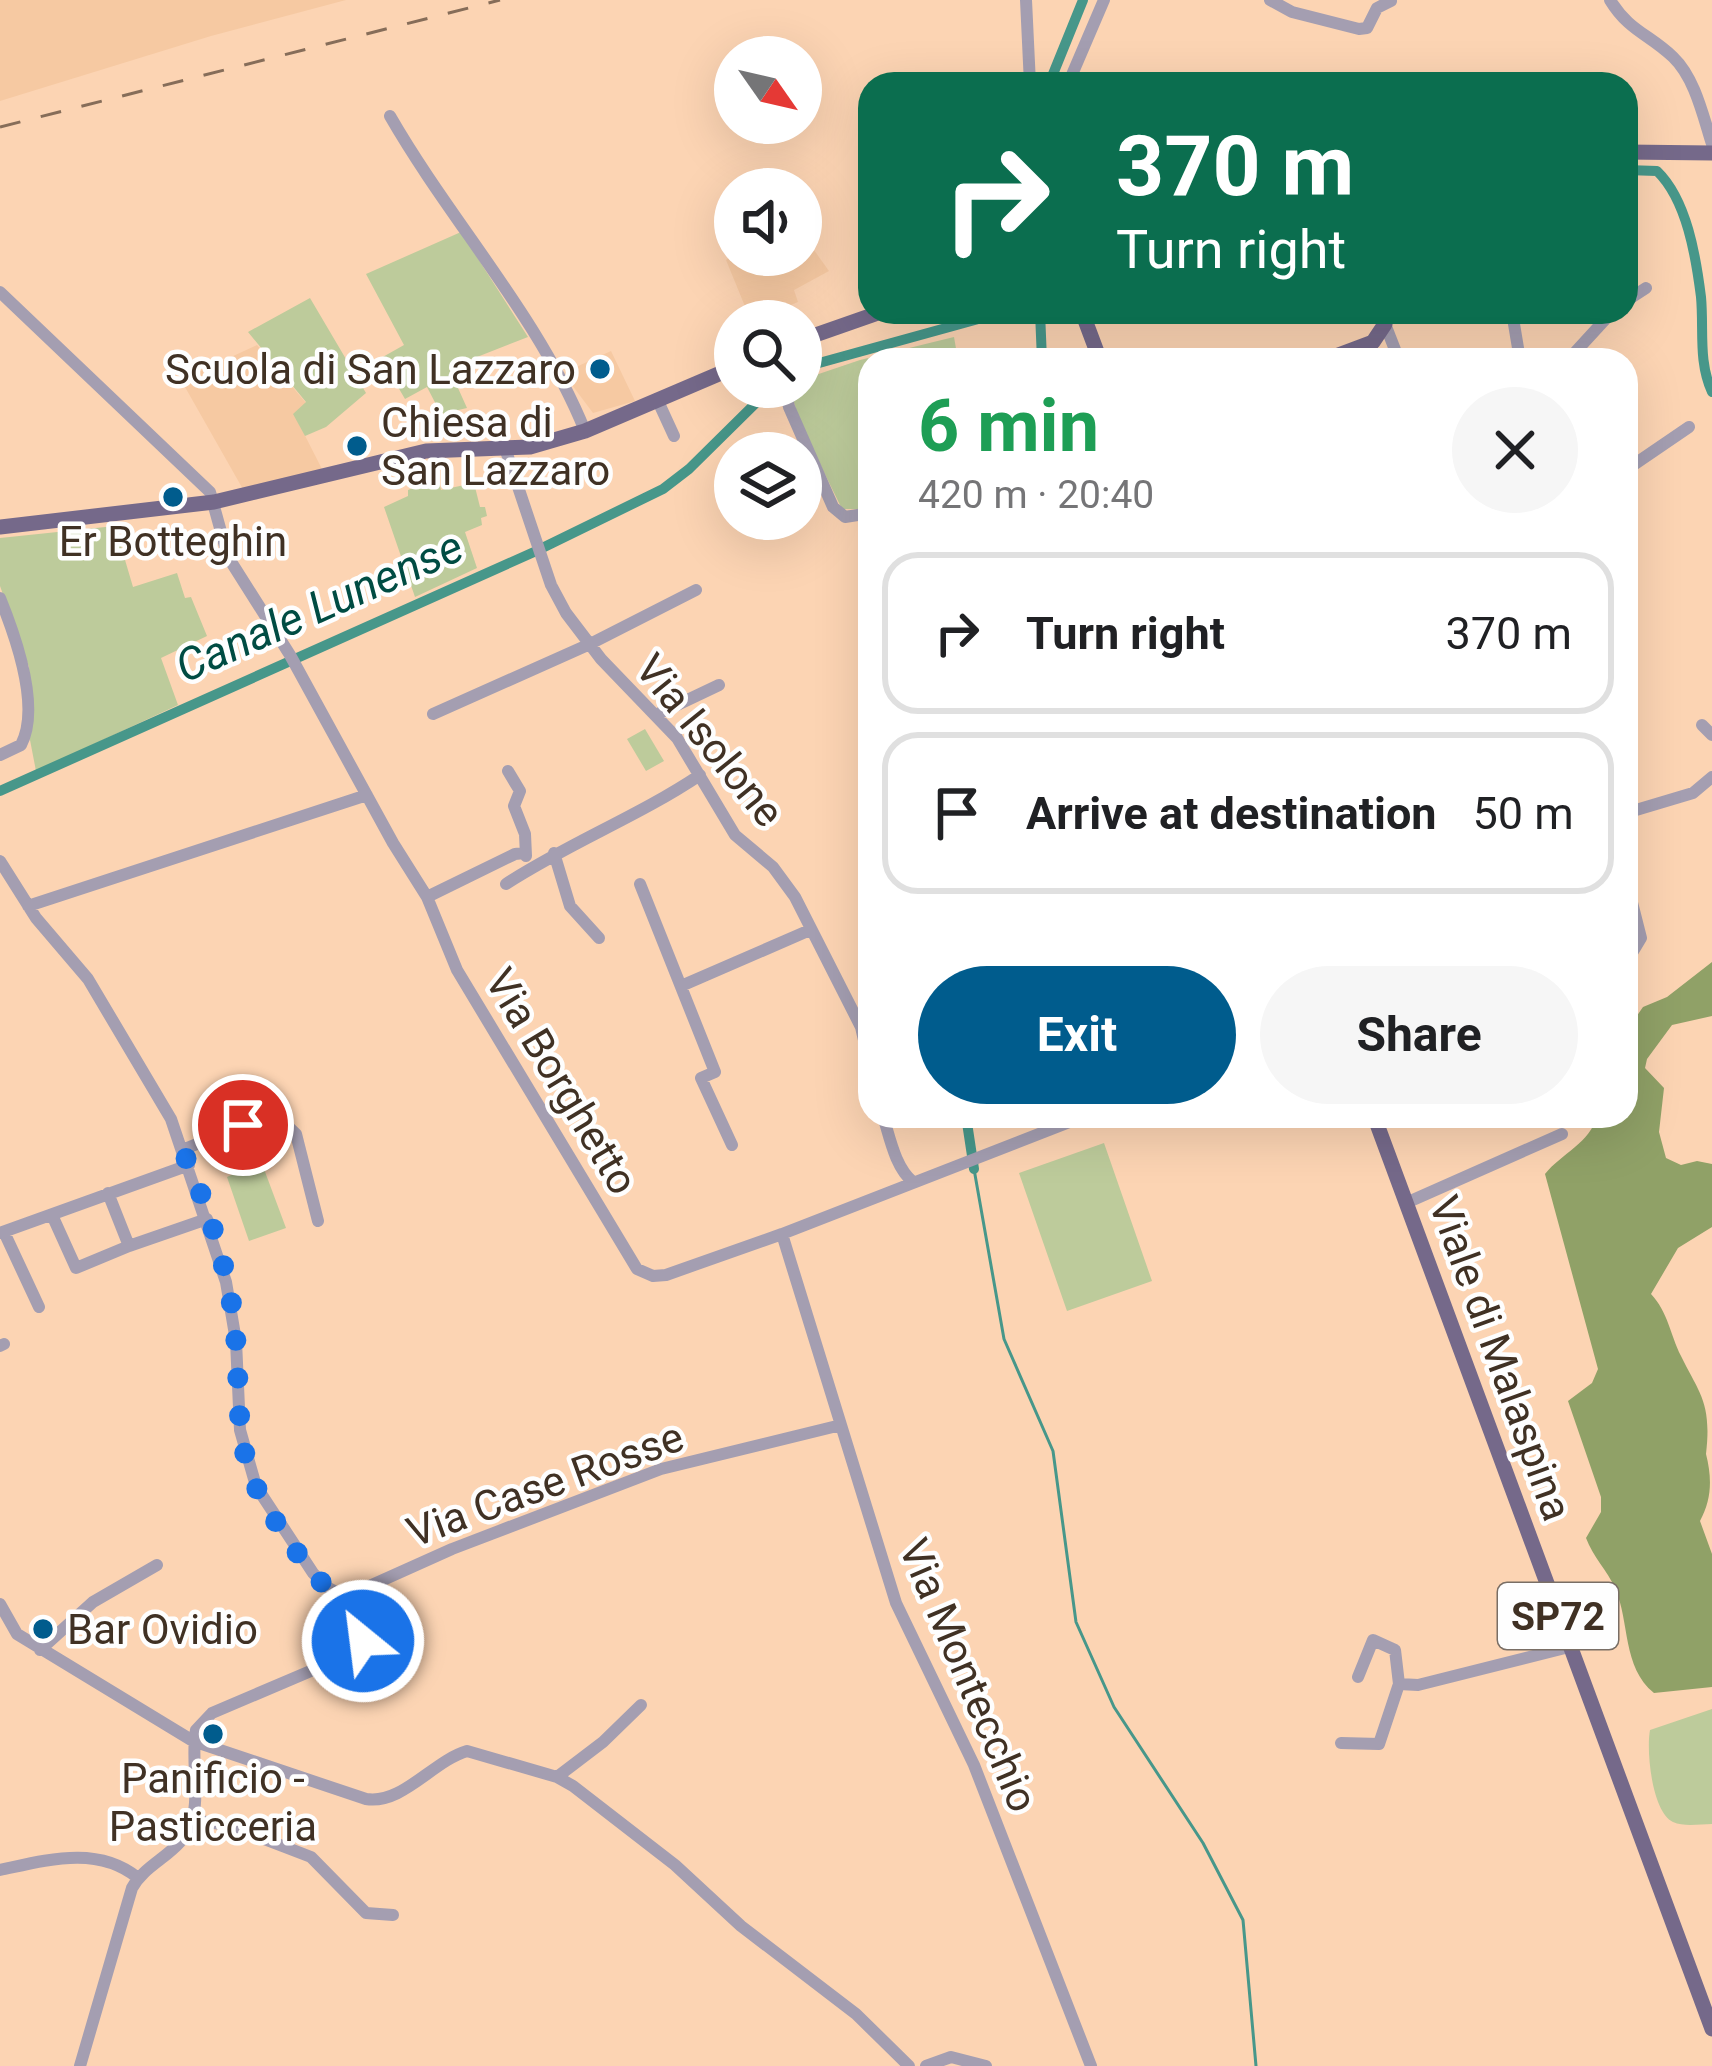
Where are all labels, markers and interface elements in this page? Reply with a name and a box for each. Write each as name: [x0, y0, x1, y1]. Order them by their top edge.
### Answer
north arrow: [714, 36, 822, 144]
map controls: [714, 36, 822, 540]
text: 370 m: [1116, 117, 1354, 216]
icon: right: [918, 120, 1074, 276]
button: sound: [714, 168, 822, 276]
text: Turn right: [1116, 218, 1346, 281]
button: search: [714, 300, 822, 408]
place label: Scuola di San Lazzaro: [165, 345, 576, 394]
marker: Scuola di San Lazzaro: [587, 356, 613, 382]
text: 6 min: [918, 384, 1099, 469]
button: close: [1452, 387, 1578, 513]
place label: Chiesa di San Lazzaro: [381, 398, 610, 495]
button: layers: [714, 432, 822, 540]
marker: Chiesa di San Lazzaro: [344, 433, 370, 459]
text: 420 m · 20:40: [918, 472, 1154, 518]
marker: Er Botteghin: [160, 484, 186, 510]
place label: Er Botteghin: [59, 517, 287, 566]
water label: Canale Lunense: [168, 520, 471, 693]
icon: right: [924, 600, 990, 666]
text: Turn right: [1026, 607, 1225, 660]
text: 370 m: [1446, 607, 1572, 660]
street label: Via Isolone: [625, 644, 794, 836]
icon: arrive: [924, 780, 990, 846]
text: Arrive at destination: [1026, 787, 1437, 840]
text: 50 m: [1473, 787, 1574, 840]
street label: Via Borghetto: [475, 960, 648, 1203]
button: Exit: [918, 966, 1236, 1104]
button: Share: [1260, 966, 1578, 1104]
pin: [192, 1074, 294, 1176]
icon: arrive: [210, 1092, 276, 1158]
street label: Viale di Malaspina: [1419, 1190, 1582, 1527]
street label: Via Case Rosse: [400, 1412, 690, 1557]
street label: Via Montecchio: [889, 1532, 1048, 1819]
position arrow: [300, 1578, 426, 1704]
road number: SP72: [1498, 1583, 1618, 1649]
place label: Bar Ovidio: [67, 1605, 258, 1654]
marker: Bar Ovidio: [30, 1616, 56, 1642]
marker: Panificio - Pasticceria: [200, 1721, 226, 1747]
place label: Panificio - Pasticceria: [109, 1754, 317, 1851]

